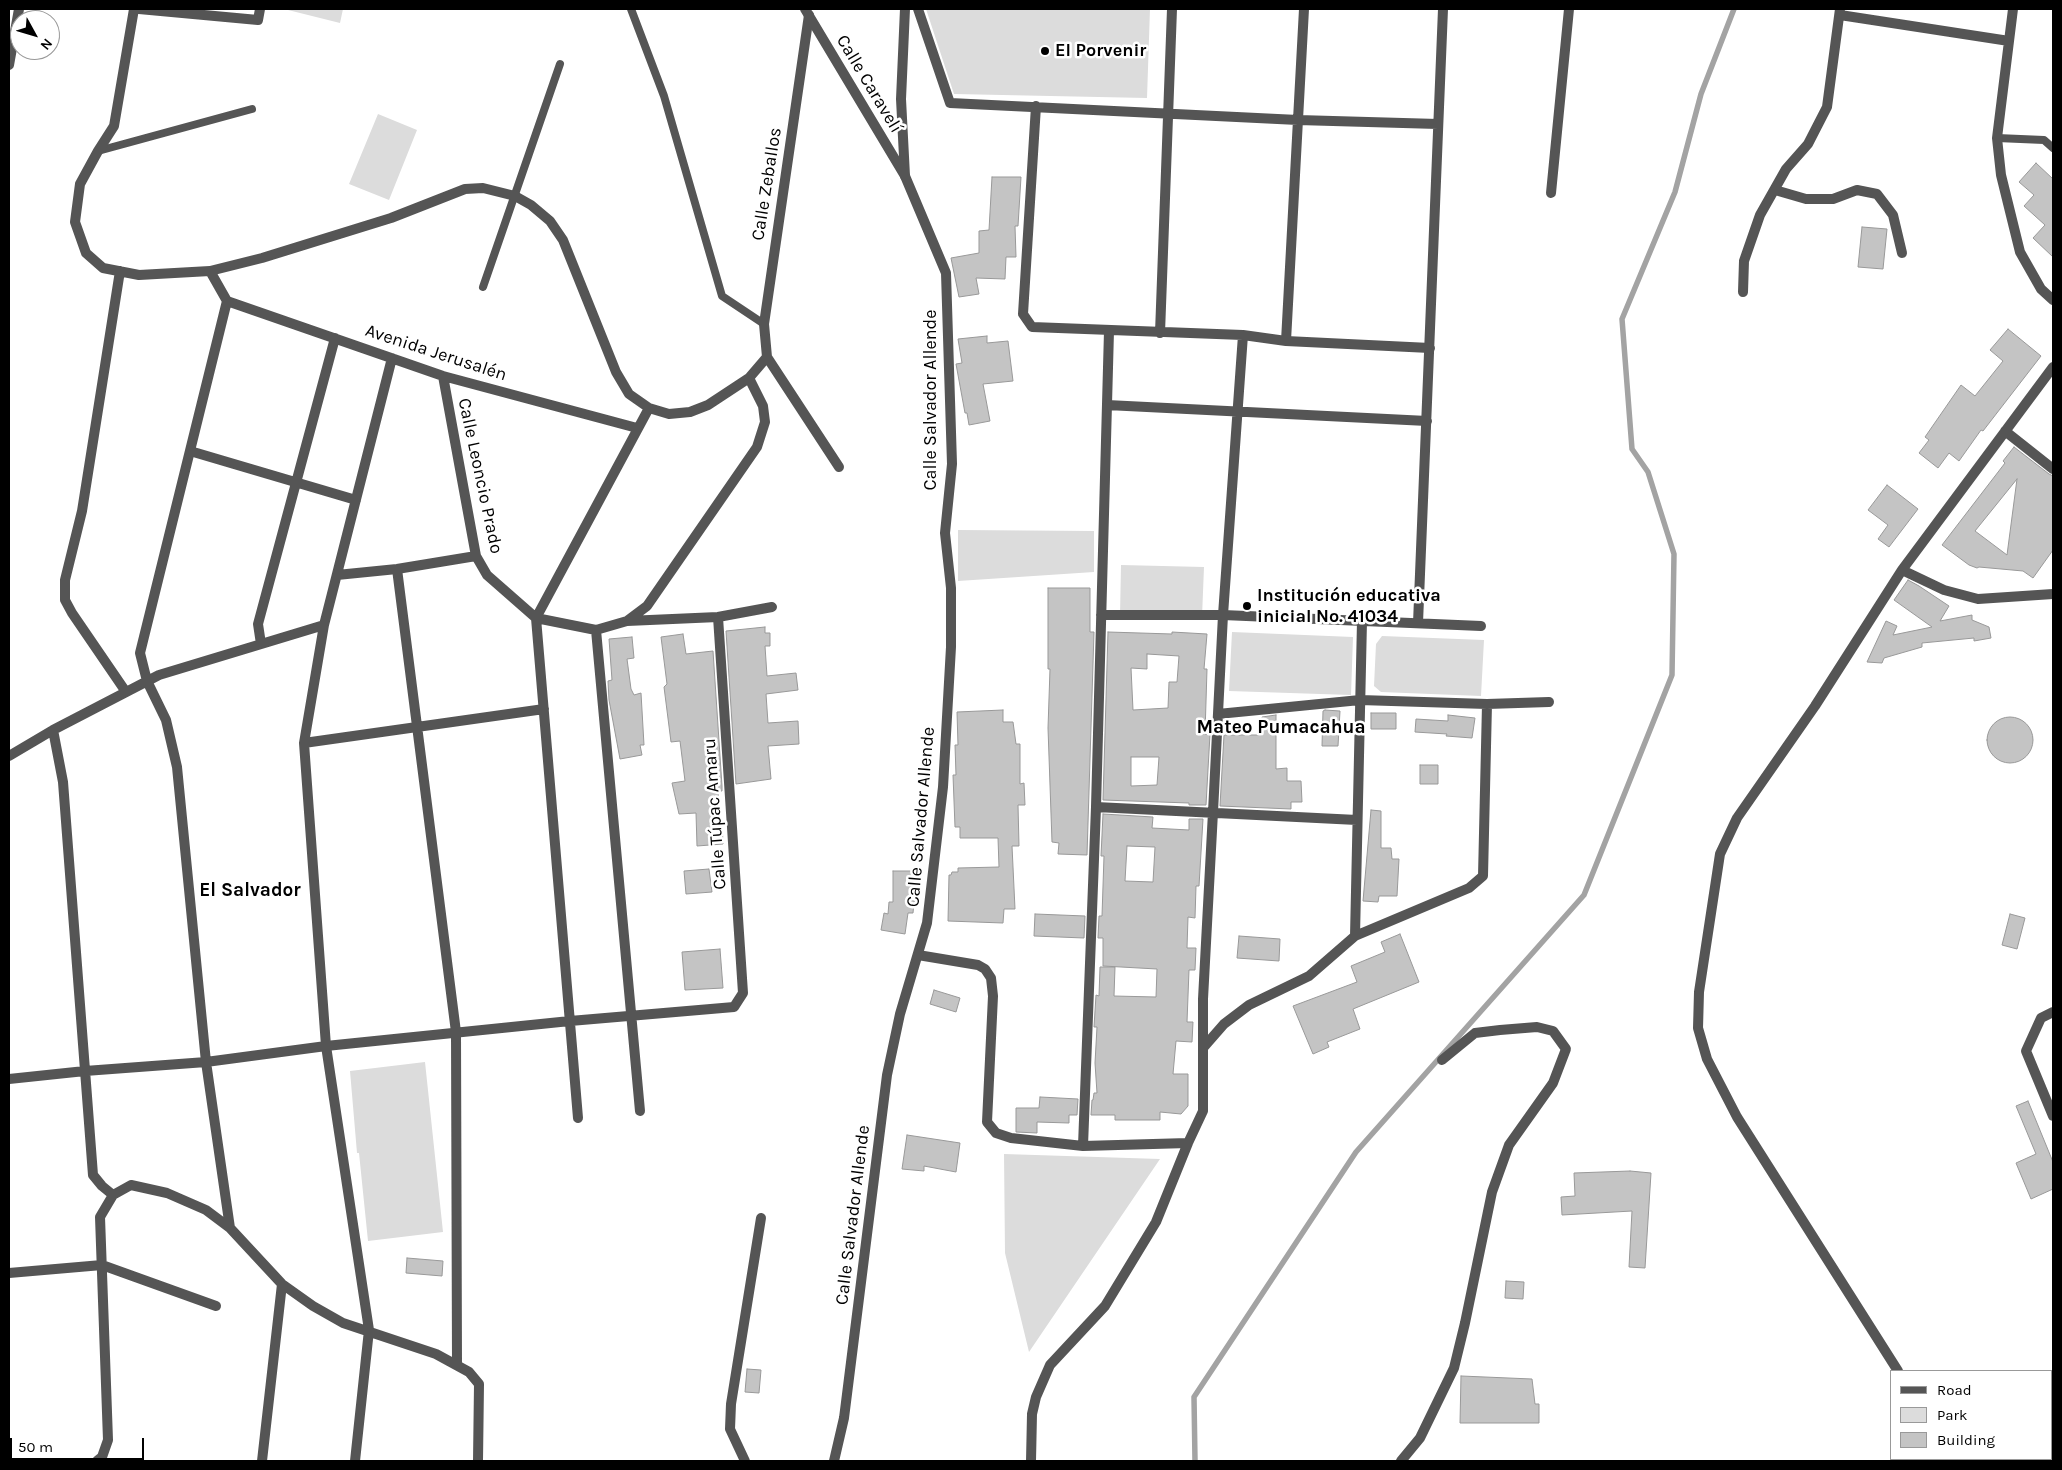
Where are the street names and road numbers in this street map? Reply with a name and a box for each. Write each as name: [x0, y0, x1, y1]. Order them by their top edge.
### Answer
street label: Calle Caravelí: [831, 31, 907, 137]
street label: Calle Zeballos: [747, 126, 787, 242]
street label: Calle Salvador Allende: [920, 309, 942, 491]
street label: Avenida Jerusalén: [362, 320, 510, 386]
street label: Calle Leoncio Prado: [453, 396, 507, 556]
street label: Calle Salvador Allende: [902, 726, 940, 908]
street label: Calle Túpac Amaru: [699, 738, 731, 890]
street label: Calle Salvador Allende: [831, 1124, 875, 1306]

